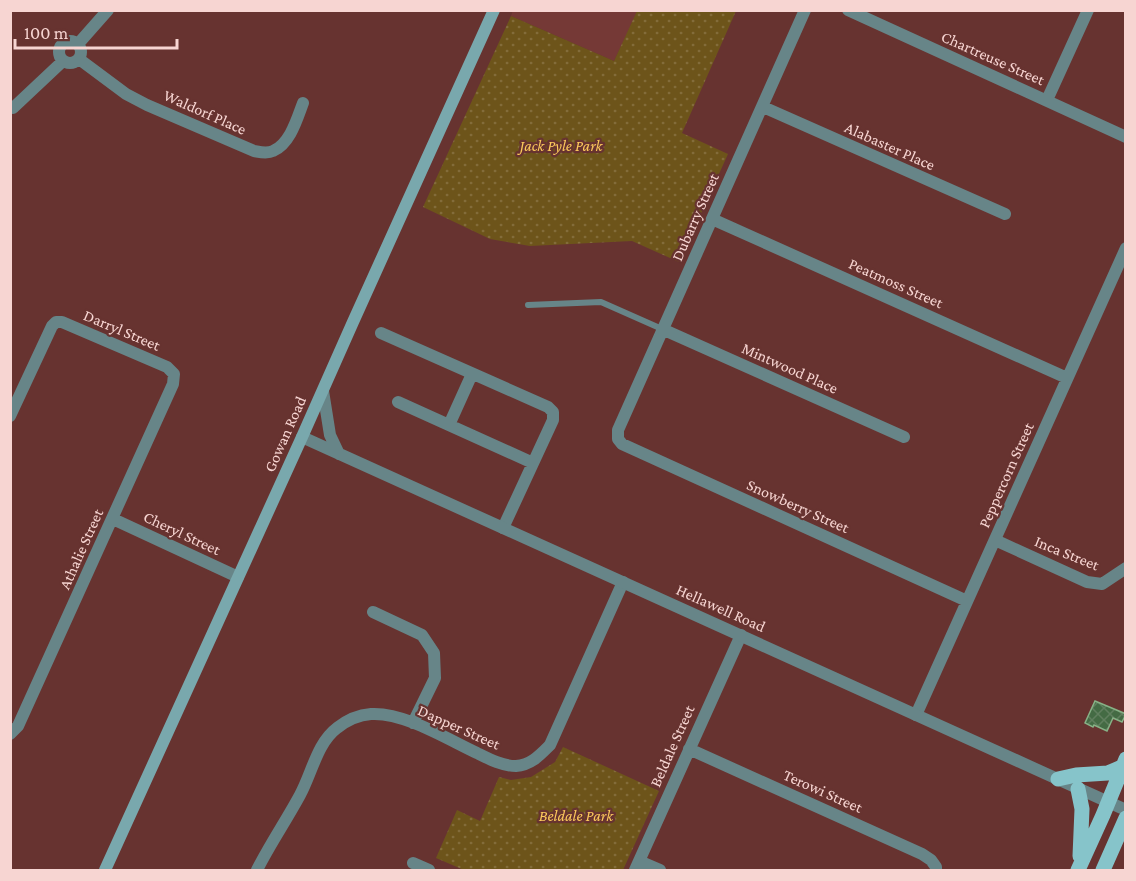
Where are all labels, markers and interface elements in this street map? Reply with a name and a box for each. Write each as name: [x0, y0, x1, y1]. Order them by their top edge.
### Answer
scale bar: [15, 12, 177, 50]
text: 100 m: [24, 23, 69, 43]
street label: Chartreuse Street: [939, 28, 1048, 89]
street label: Waldorf Place: [161, 86, 249, 138]
street label: Alabaster Place: [842, 119, 938, 173]
park label: Jack Pyle Park: [516, 137, 604, 155]
street label: Dubarry Street: [668, 170, 723, 264]
street label: Peatmoss Street: [846, 255, 946, 312]
street label: Darryl Street: [81, 306, 163, 355]
street label: Mintwood Place: [739, 339, 841, 397]
street label: Gowan Road: [261, 393, 309, 475]
street label: Peppercorn Street: [975, 419, 1038, 531]
street label: Snowberry Street: [744, 476, 852, 537]
street label: Athalie Street: [56, 506, 107, 592]
street label: Cheryl Street: [140, 508, 224, 559]
street label: Inca Street: [1032, 532, 1102, 574]
street label: Hellawell Road: [674, 581, 769, 635]
street label: Dapper Street: [415, 701, 503, 754]
street label: Beldale Street: [646, 702, 698, 789]
street label: Terowi Street: [781, 766, 866, 816]
park label: Beldale Park: [539, 807, 614, 824]

